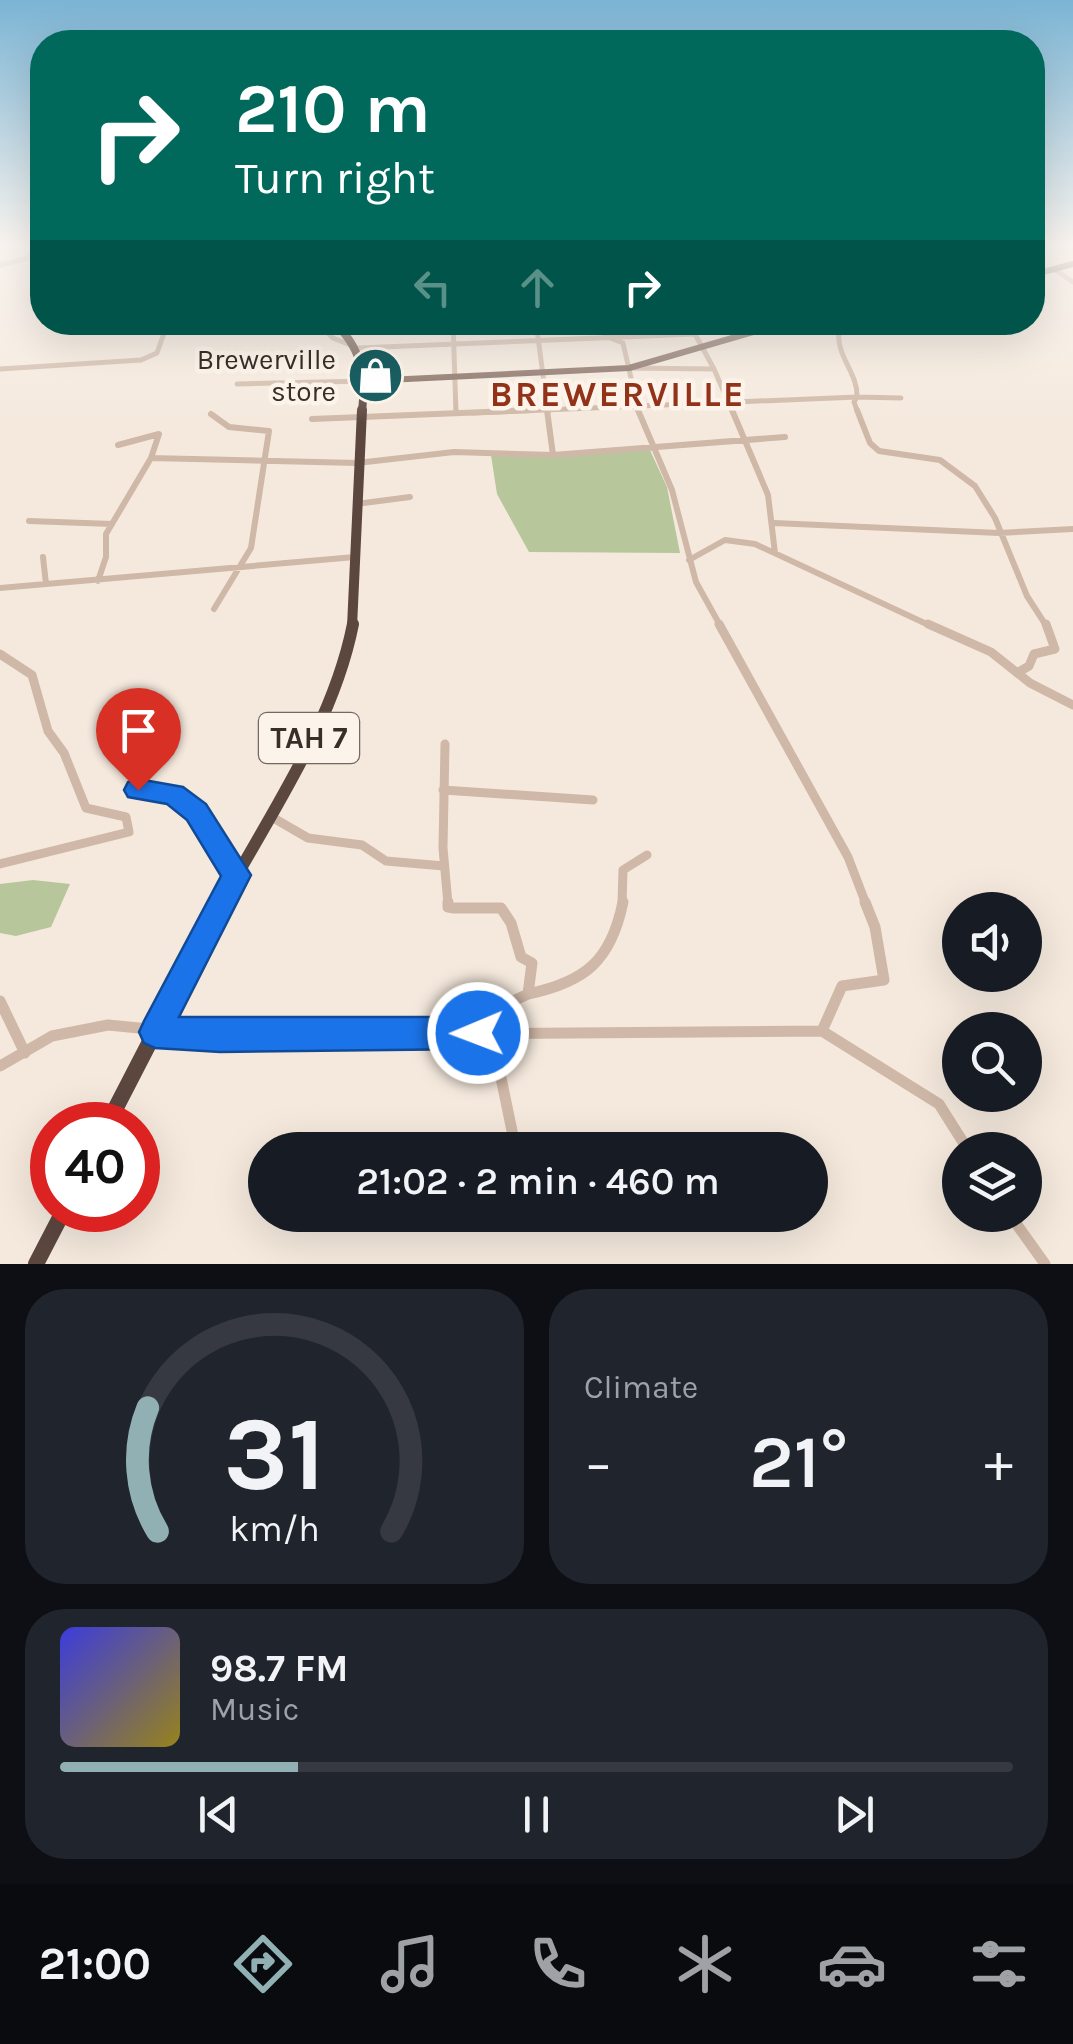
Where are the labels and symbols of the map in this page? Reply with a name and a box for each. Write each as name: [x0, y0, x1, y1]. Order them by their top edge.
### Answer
place label: Brewerville store: [197, 343, 336, 408]
shop icon: Brewerville store: [345, 345, 405, 405]
district label: BREWERVILLE: [490, 374, 746, 415]
pin: [96, 688, 181, 791]
road number: TAH 7: [259, 713, 359, 763]
position arrow: [426, 981, 530, 1085]
speed limit sign: 40: [30, 1102, 160, 1232]

